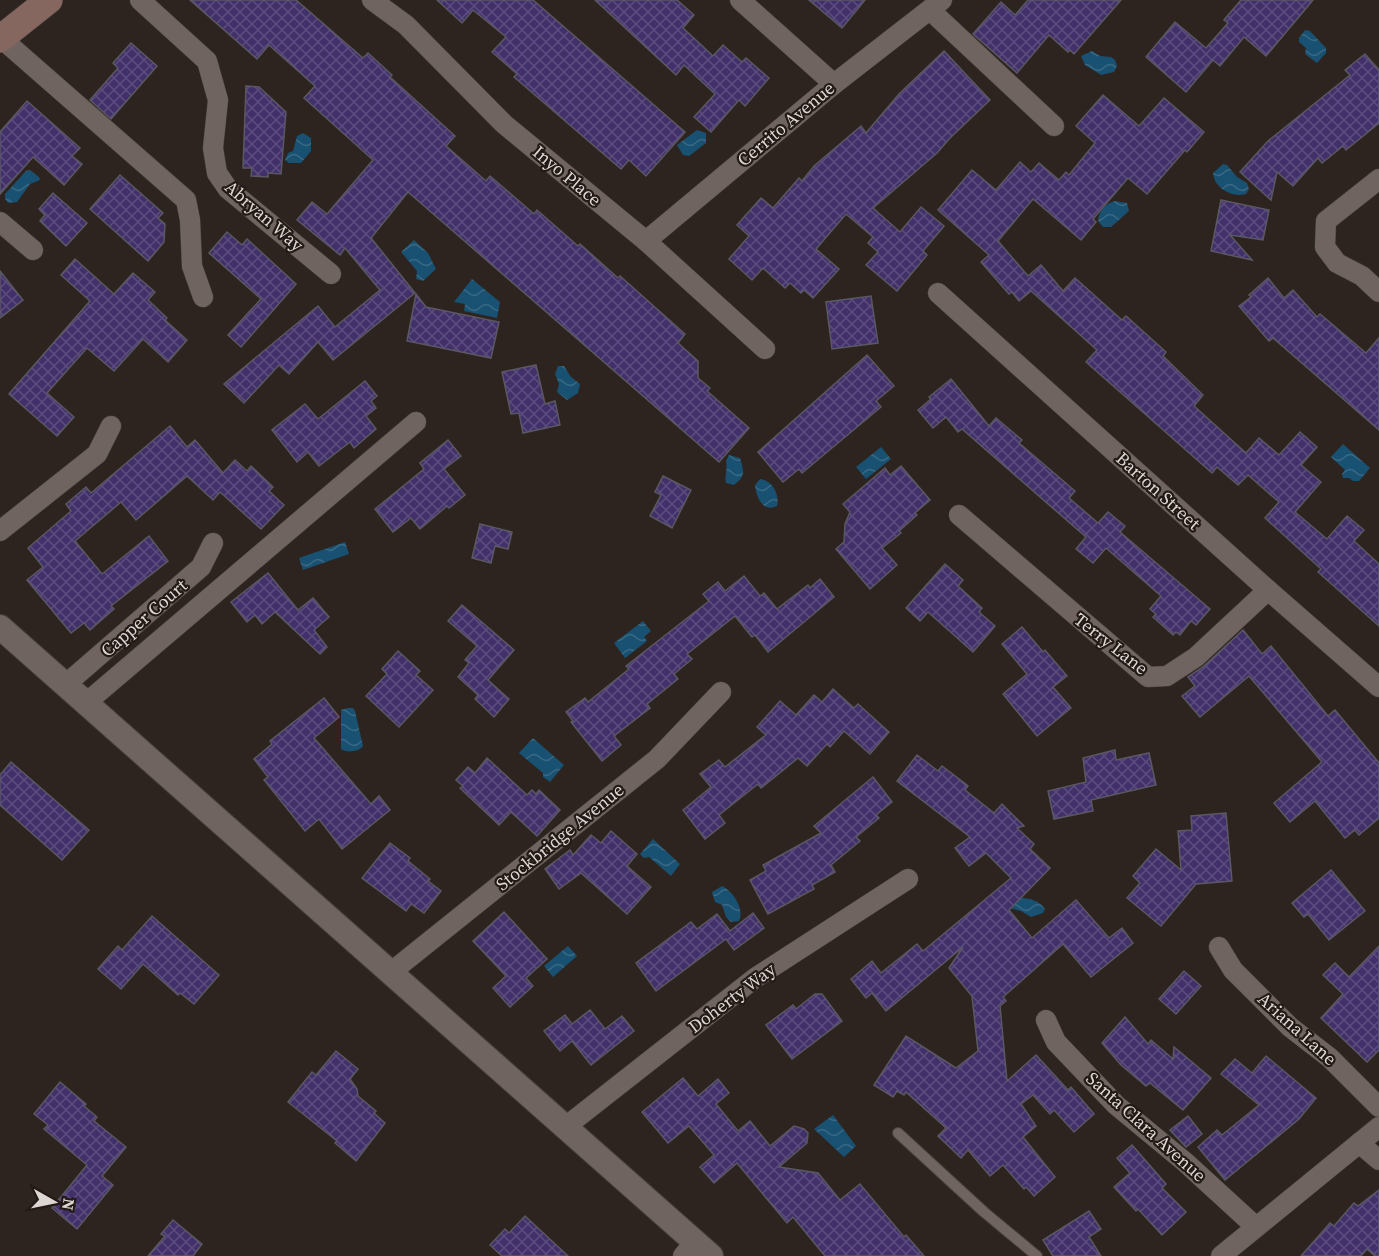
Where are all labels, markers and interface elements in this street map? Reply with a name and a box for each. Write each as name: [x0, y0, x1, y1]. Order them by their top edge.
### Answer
street label: Cerrito Avenue: [732, 75, 840, 172]
street label: Inyo Place: [528, 139, 607, 212]
street label: Abryan Way: [220, 174, 310, 257]
street label: Barton Street: [1111, 446, 1206, 535]
street label: Capper Court: [95, 573, 192, 662]
street label: Terry Lane: [1069, 607, 1153, 680]
street label: Stockbridge Avenue: [490, 777, 629, 896]
street label: Doherty Way: [683, 956, 781, 1039]
street label: Ariana Lane: [1252, 986, 1342, 1071]
street label: Santa Clara Avenue: [1081, 1066, 1212, 1187]
north arrow: [24, 1172, 84, 1232]
text: N: [57, 1197, 81, 1212]

